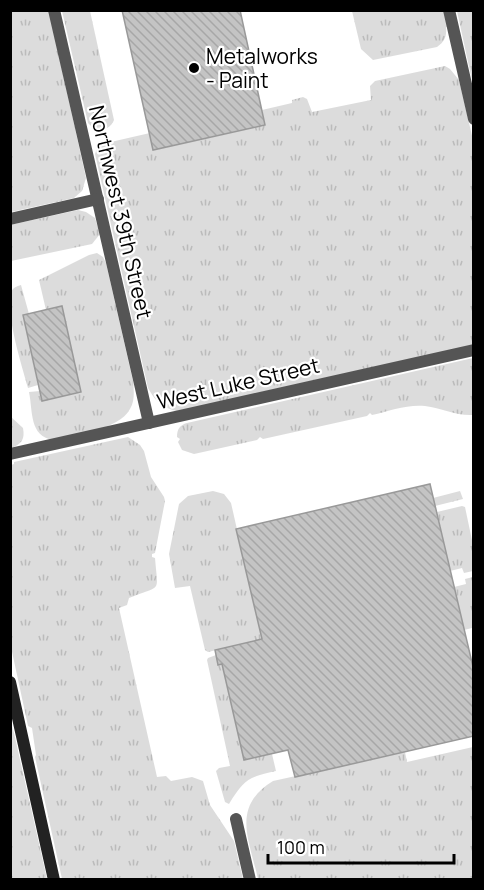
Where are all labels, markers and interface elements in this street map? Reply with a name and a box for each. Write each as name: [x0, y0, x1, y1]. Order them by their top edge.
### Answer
place label: Metalworks - Paint: [206, 42, 318, 94]
marker: Metalworks - Paint: [187, 61, 201, 75]
street label: Northwest 39th Street: [83, 103, 159, 321]
street label: West Luke Street: [154, 351, 322, 415]
scale bar: [268, 827, 454, 865]
text: 100 m: [277, 835, 325, 859]

